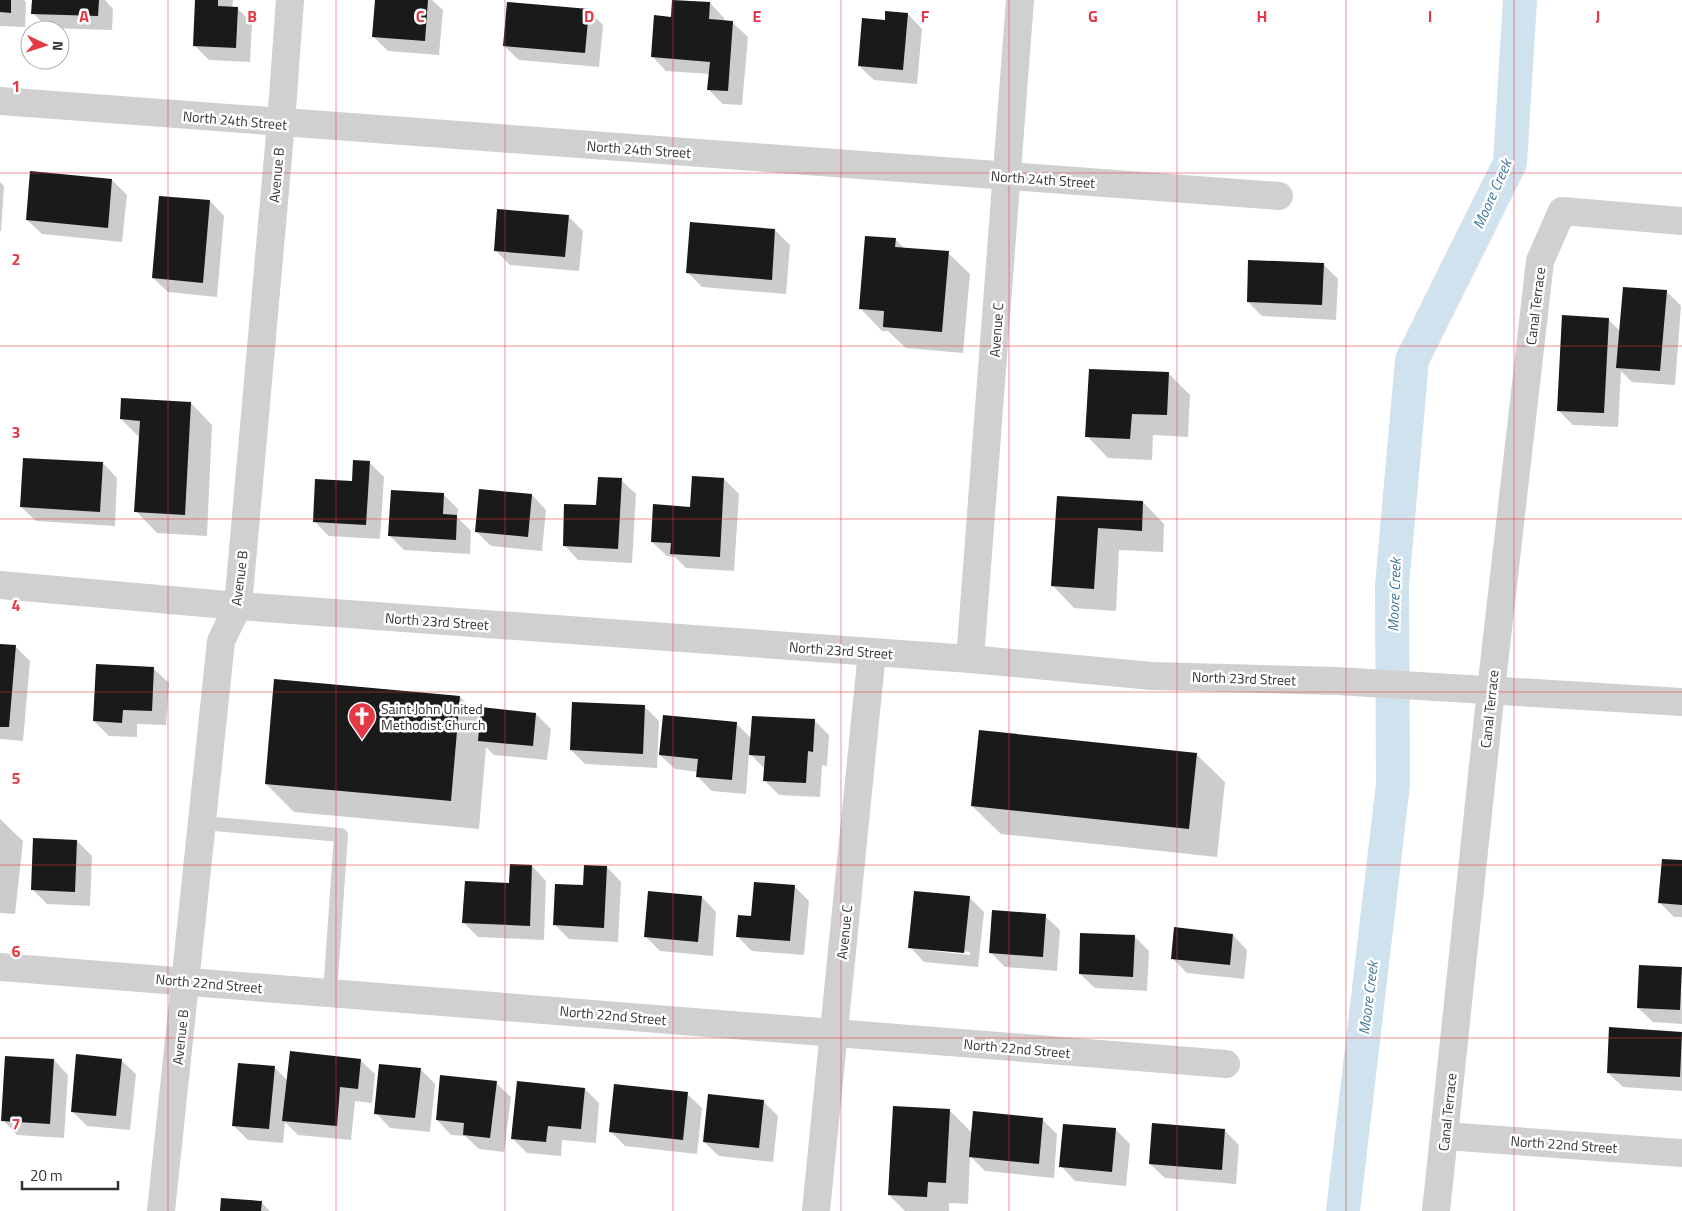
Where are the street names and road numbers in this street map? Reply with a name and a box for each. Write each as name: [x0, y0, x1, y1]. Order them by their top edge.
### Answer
street label: North 24th Street: [182, 105, 288, 135]
street label: North 24th Street: [586, 135, 692, 163]
street label: Avenue B: [263, 146, 289, 204]
street label: North 24th Street: [990, 165, 1096, 193]
street label: Canal Terrace: [1520, 266, 1550, 346]
street label: Avenue C: [984, 302, 1008, 358]
street label: Avenue B: [225, 549, 253, 607]
street label: North 23rd Street: [384, 607, 490, 635]
street label: North 23rd Street: [788, 636, 894, 664]
street label: North 23rd Street: [1192, 666, 1296, 690]
street label: Canal Terrace: [1474, 669, 1504, 749]
street label: Avenue C: [831, 903, 857, 960]
street label: North 22nd Street: [155, 968, 263, 998]
street label: North 22nd Street: [559, 1000, 667, 1030]
street label: Avenue B: [167, 1008, 193, 1066]
street label: North 22nd Street: [963, 1033, 1071, 1063]
street label: Canal Terrace: [1432, 1072, 1462, 1152]
street label: North 22nd Street: [1510, 1130, 1618, 1158]

